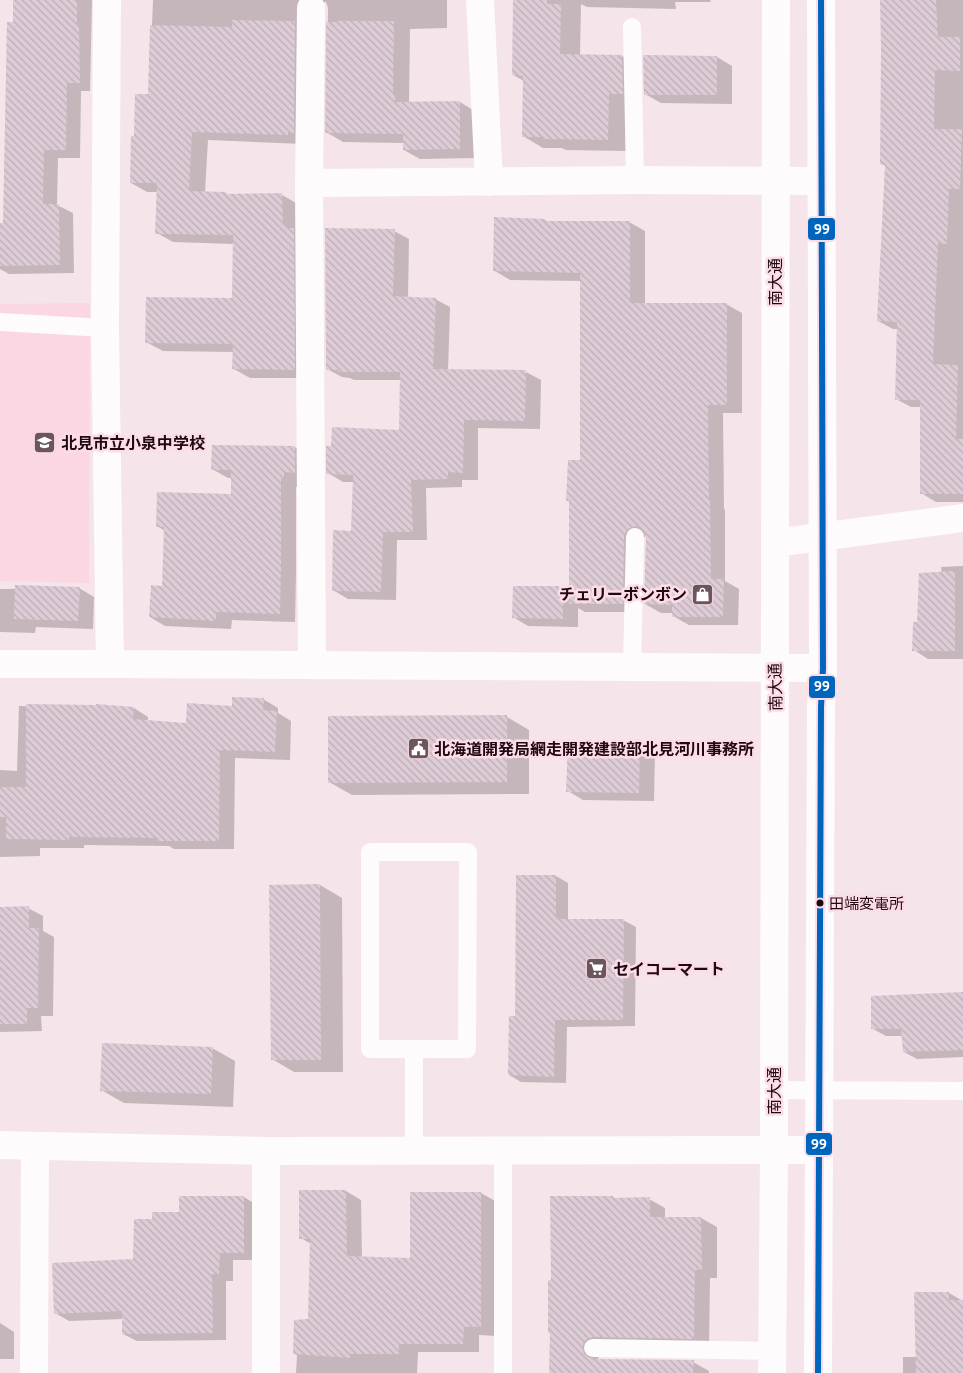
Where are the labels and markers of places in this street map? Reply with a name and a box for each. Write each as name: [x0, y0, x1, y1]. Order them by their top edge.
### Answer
school or university icon: 北見市立小泉中学校: [33, 431, 57, 455]
place label: 北見市立小泉中学校: [61, 434, 205, 452]
shop icon: チェリーボンボン: [691, 582, 715, 606]
place label: チェリーボンボン: [559, 585, 687, 603]
public building icon: 北海道開発局網走開発建設部北見河川事務所: [406, 737, 430, 761]
place label: 北海道開発局網走開発建設部北見河川事務所: [434, 740, 754, 758]
place label: 田端変電所: [829, 895, 904, 912]
marker: 田端変電所: [815, 898, 825, 908]
supermarket icon: セイコーマート: [585, 957, 609, 981]
place label: セイコーマート: [613, 960, 725, 978]

